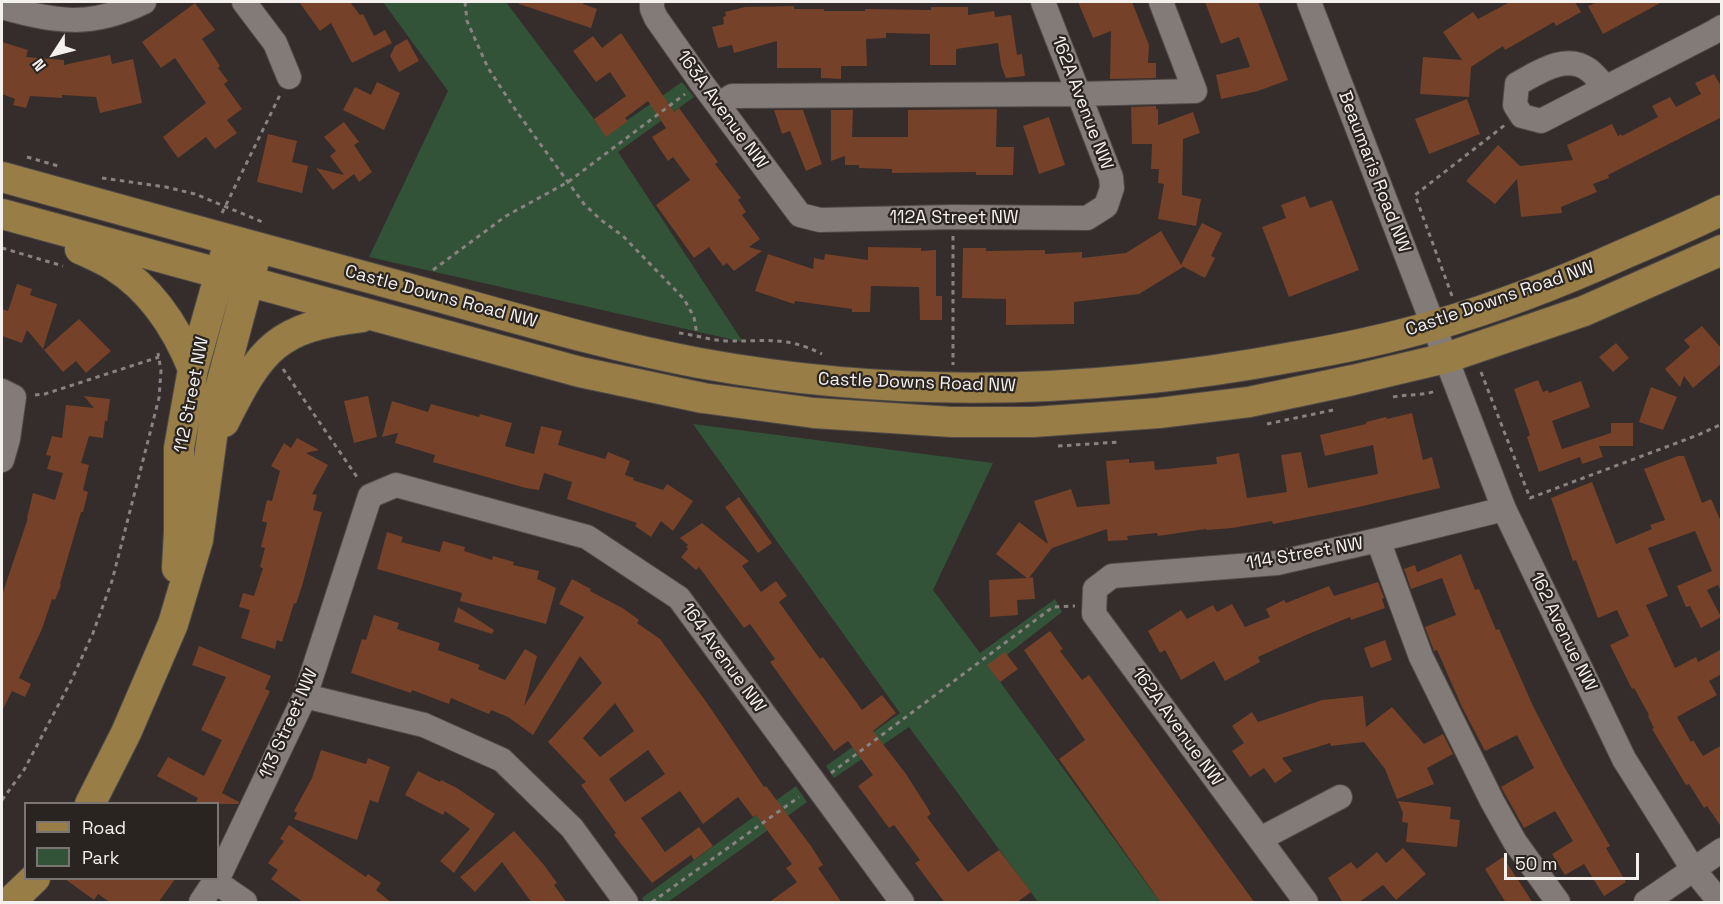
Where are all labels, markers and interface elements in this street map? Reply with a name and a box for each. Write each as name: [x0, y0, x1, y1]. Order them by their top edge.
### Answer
north arrow: [24, 24, 84, 84]
street label: 162A Avenue NW: [1047, 33, 1117, 173]
street label: 163A Avenue NW: [672, 47, 772, 173]
text: N: [27, 54, 51, 75]
street label: Beaumaris Road NW: [1333, 88, 1415, 256]
street label: 112A Street NW: [889, 207, 1019, 229]
street label: Castle Downs Road NW: [1403, 257, 1597, 341]
street label: Castle Downs Road NW: [343, 261, 539, 333]
street label: 112 Street NW: [170, 335, 214, 455]
street label: Castle Downs Road NW: [818, 369, 1016, 397]
street label: 114 Street NW: [1245, 533, 1365, 575]
street label: 162 Avenue NW: [1525, 569, 1601, 695]
street label: 164 Avenue NW: [676, 599, 770, 717]
street label: 162A Avenue NW: [1127, 664, 1227, 790]
street label: 113 Street NW: [255, 666, 323, 782]
legend: [24, 802, 219, 880]
text: Road: [82, 816, 126, 839]
scale bar: [1507, 841, 1642, 879]
text: Park: [82, 846, 119, 869]
text: 50 m: [1515, 852, 1557, 875]

